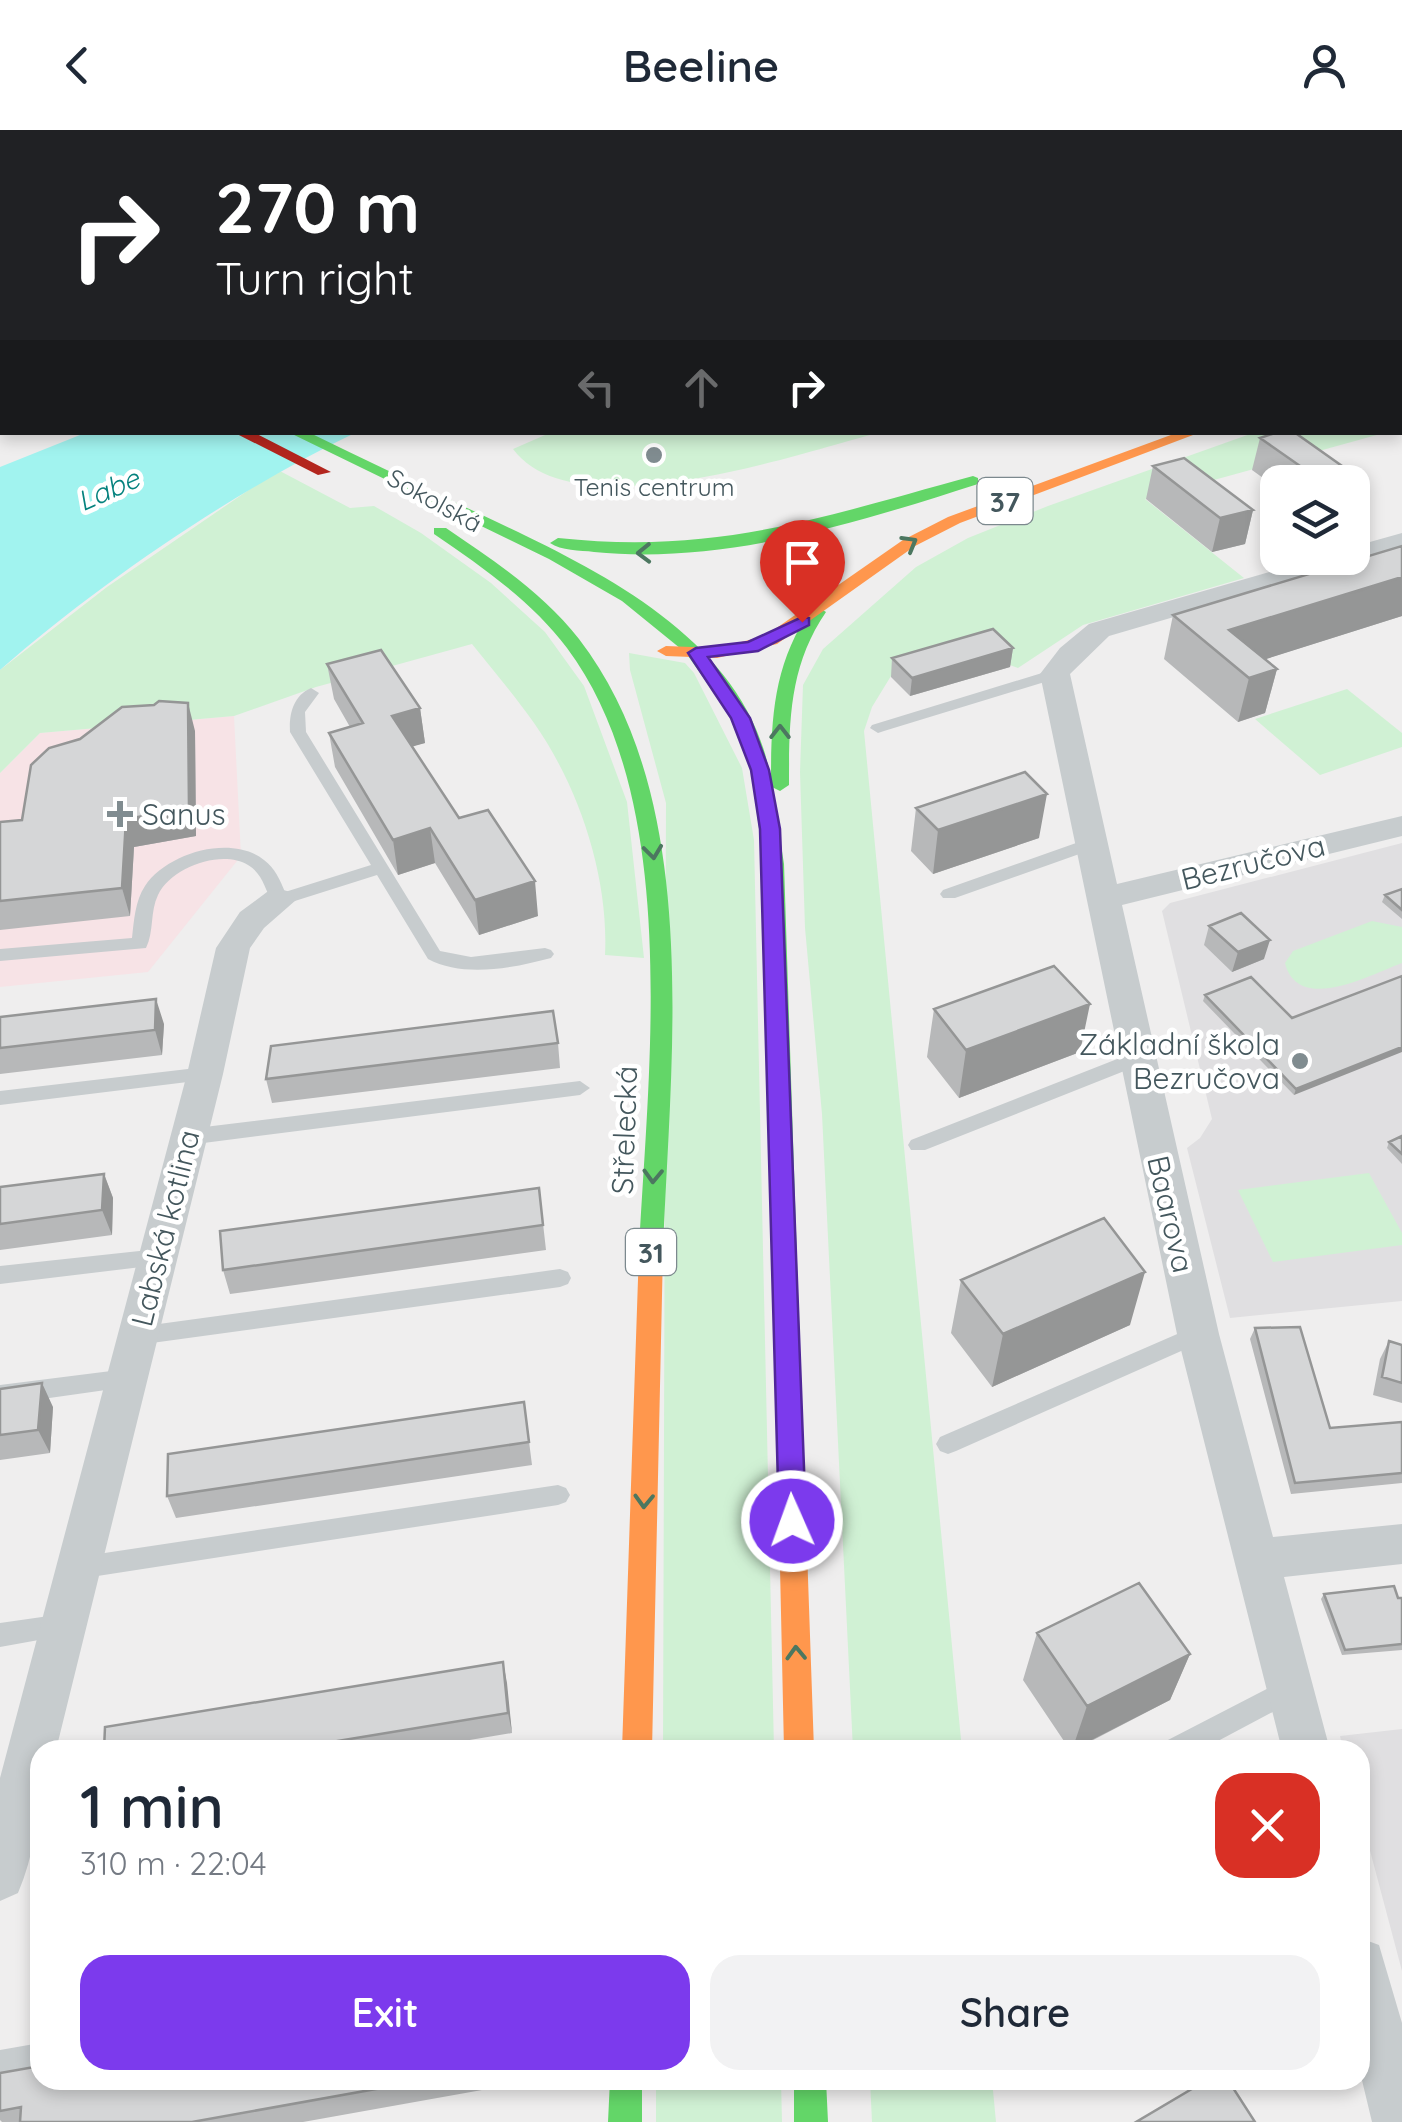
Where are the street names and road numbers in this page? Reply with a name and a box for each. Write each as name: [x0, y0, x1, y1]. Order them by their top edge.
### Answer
street label: Sokolská: [382, 461, 488, 539]
road number: 37: [978, 478, 1032, 524]
street label: Bezručova: [1177, 826, 1329, 898]
street label: Střelecká: [603, 1065, 645, 1195]
street label: Labská kotlina: [122, 1126, 208, 1330]
street label: Baarova: [1139, 1152, 1203, 1276]
road number: 31: [626, 1229, 676, 1275]

